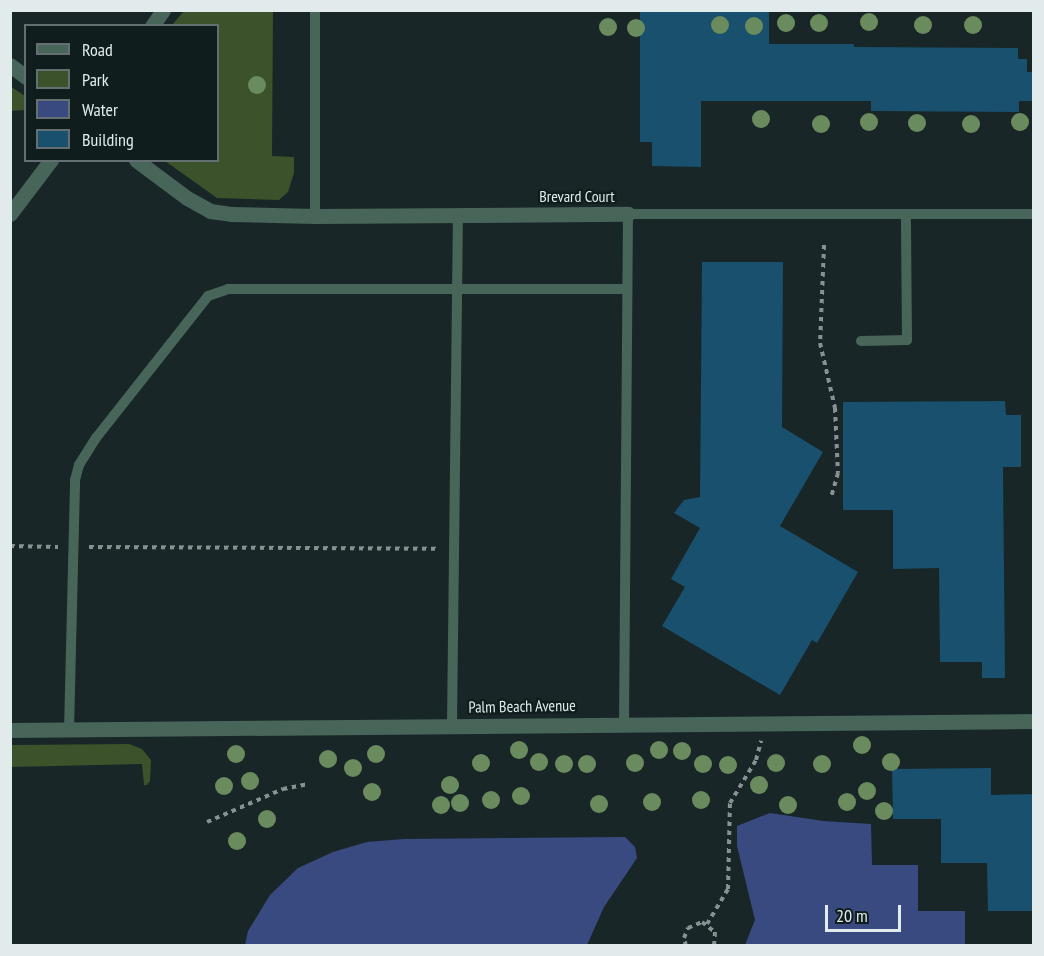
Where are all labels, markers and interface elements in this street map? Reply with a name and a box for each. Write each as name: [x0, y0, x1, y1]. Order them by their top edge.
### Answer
legend: [24, 24, 219, 162]
text: Road: [82, 38, 113, 61]
text: Park: [82, 68, 109, 91]
text: Water: [82, 98, 118, 121]
text: Building: [82, 128, 134, 151]
street label: Brevard Court: [539, 186, 615, 206]
street label: Palm Beach Avenue: [468, 695, 576, 717]
scale bar: [828, 893, 904, 931]
text: 20 m: [836, 904, 868, 927]

